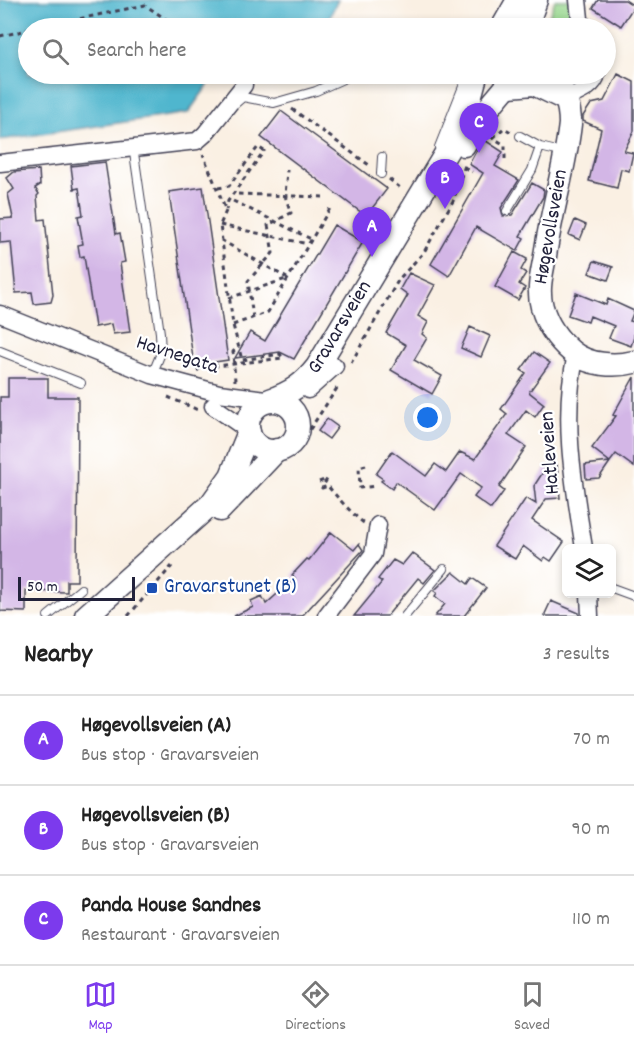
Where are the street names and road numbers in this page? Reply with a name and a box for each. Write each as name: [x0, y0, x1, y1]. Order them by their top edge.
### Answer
street label: Høgevollsveien: [527, 167, 577, 287]
street label: Gravarsveien: [301, 275, 380, 381]
street label: Havnegata: [132, 329, 223, 384]
street label: Hatleveien: [533, 410, 569, 496]

